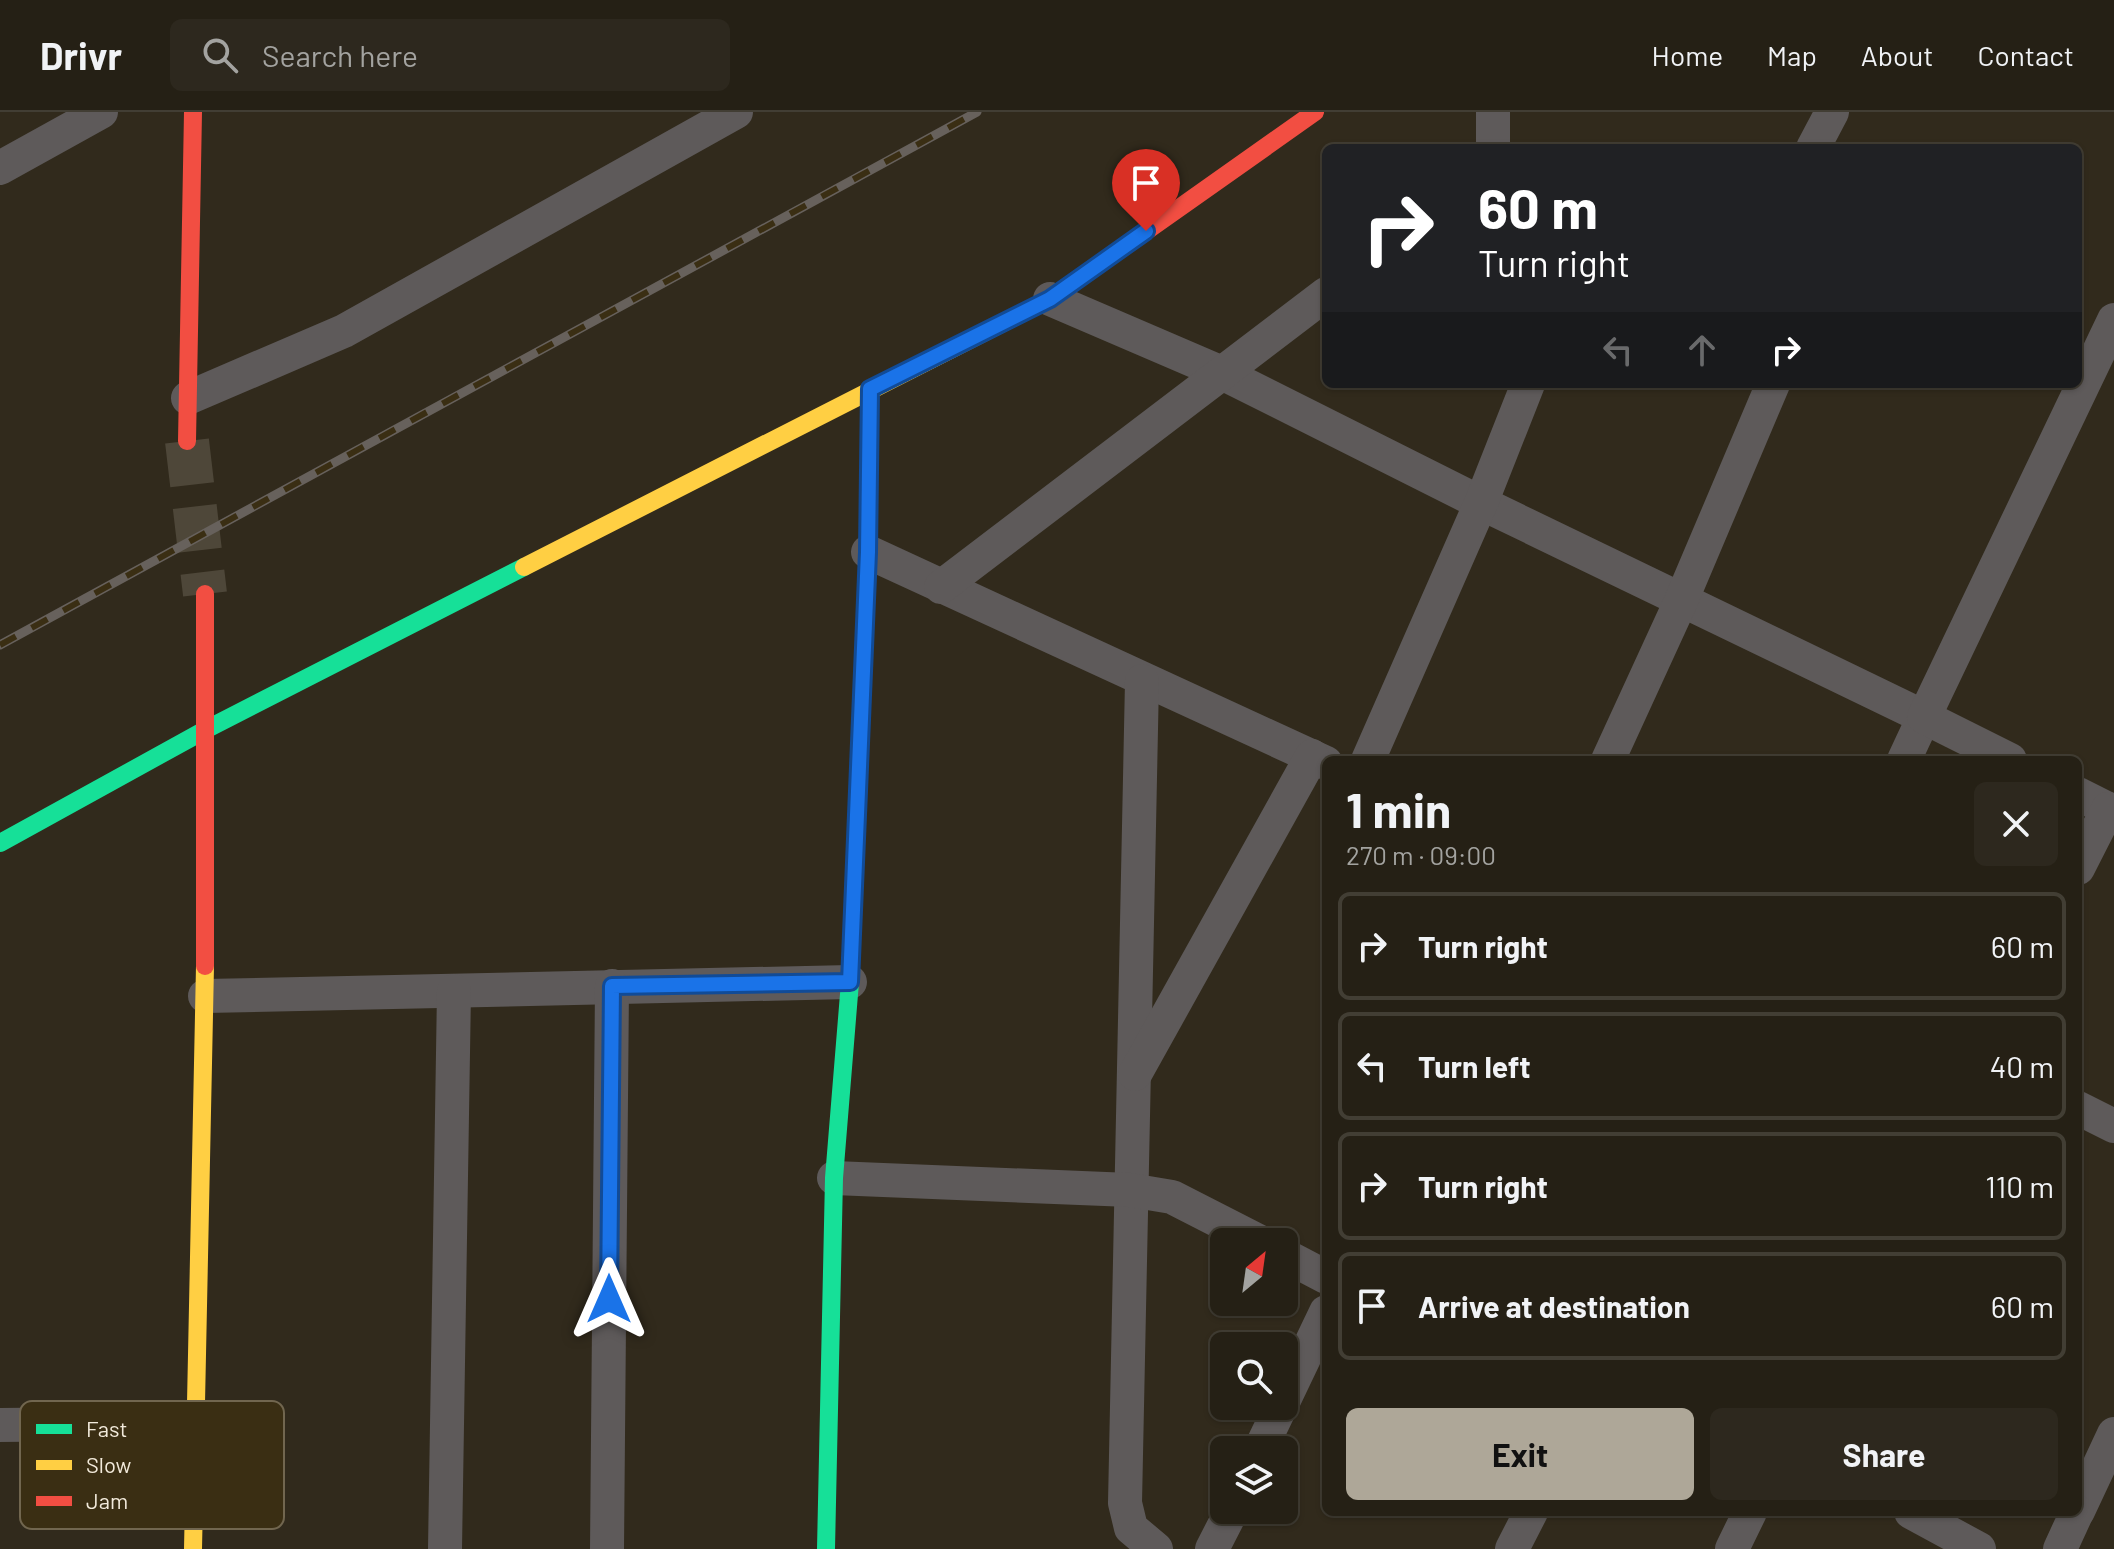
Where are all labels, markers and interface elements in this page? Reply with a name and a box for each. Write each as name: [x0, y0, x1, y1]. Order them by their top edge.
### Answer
search box: [170, 19, 730, 91]
text: Drivr: [40, 32, 122, 78]
icon: search: [198, 33, 242, 77]
text: Search here: [262, 37, 418, 73]
text: Home: [1652, 38, 1723, 72]
text: Map: [1767, 38, 1817, 72]
text: About: [1861, 38, 1933, 72]
text: Contact: [1977, 38, 2074, 72]
pin: [1112, 149, 1180, 231]
icon: arrive: [1124, 161, 1168, 205]
text: 60 m: [1478, 173, 1598, 240]
icon: right: [1346, 176, 1450, 280]
text: Turn right: [1478, 241, 1630, 284]
icon: left: [1596, 328, 1640, 372]
icon: ahead: [1680, 328, 1724, 372]
icon: right: [1764, 328, 1808, 372]
text: 1 min: [1346, 780, 1451, 838]
button: close: [1974, 782, 2058, 866]
text: 270 m · 09:00: [1346, 839, 1496, 870]
icon: right: [1350, 924, 1394, 968]
text: Turn right: [1418, 928, 1548, 964]
text: 60 m: [1991, 928, 2054, 964]
icon: left: [1350, 1044, 1394, 1088]
text: Turn left: [1418, 1048, 1531, 1084]
text: 40 m: [1990, 1048, 2054, 1084]
icon: right: [1350, 1164, 1394, 1208]
text: Turn right: [1418, 1168, 1548, 1204]
text: 110 m: [1985, 1168, 2054, 1204]
north arrow: [1210, 1228, 1298, 1316]
map controls: [1210, 1228, 1298, 1524]
position arrow: [567, 1257, 651, 1341]
icon: arrive: [1350, 1284, 1394, 1328]
text: Arrive at destination: [1418, 1288, 1690, 1324]
text: 60 m: [1991, 1288, 2054, 1324]
button: search: [1210, 1332, 1298, 1420]
legend: [20, 1401, 284, 1529]
button: Exit: [1346, 1408, 1694, 1500]
button: Share: [1710, 1408, 2058, 1500]
text: Fast: [86, 1415, 128, 1441]
button: layers: [1210, 1436, 1298, 1524]
text: Slow: [86, 1451, 131, 1477]
text: Jam: [86, 1487, 128, 1513]

